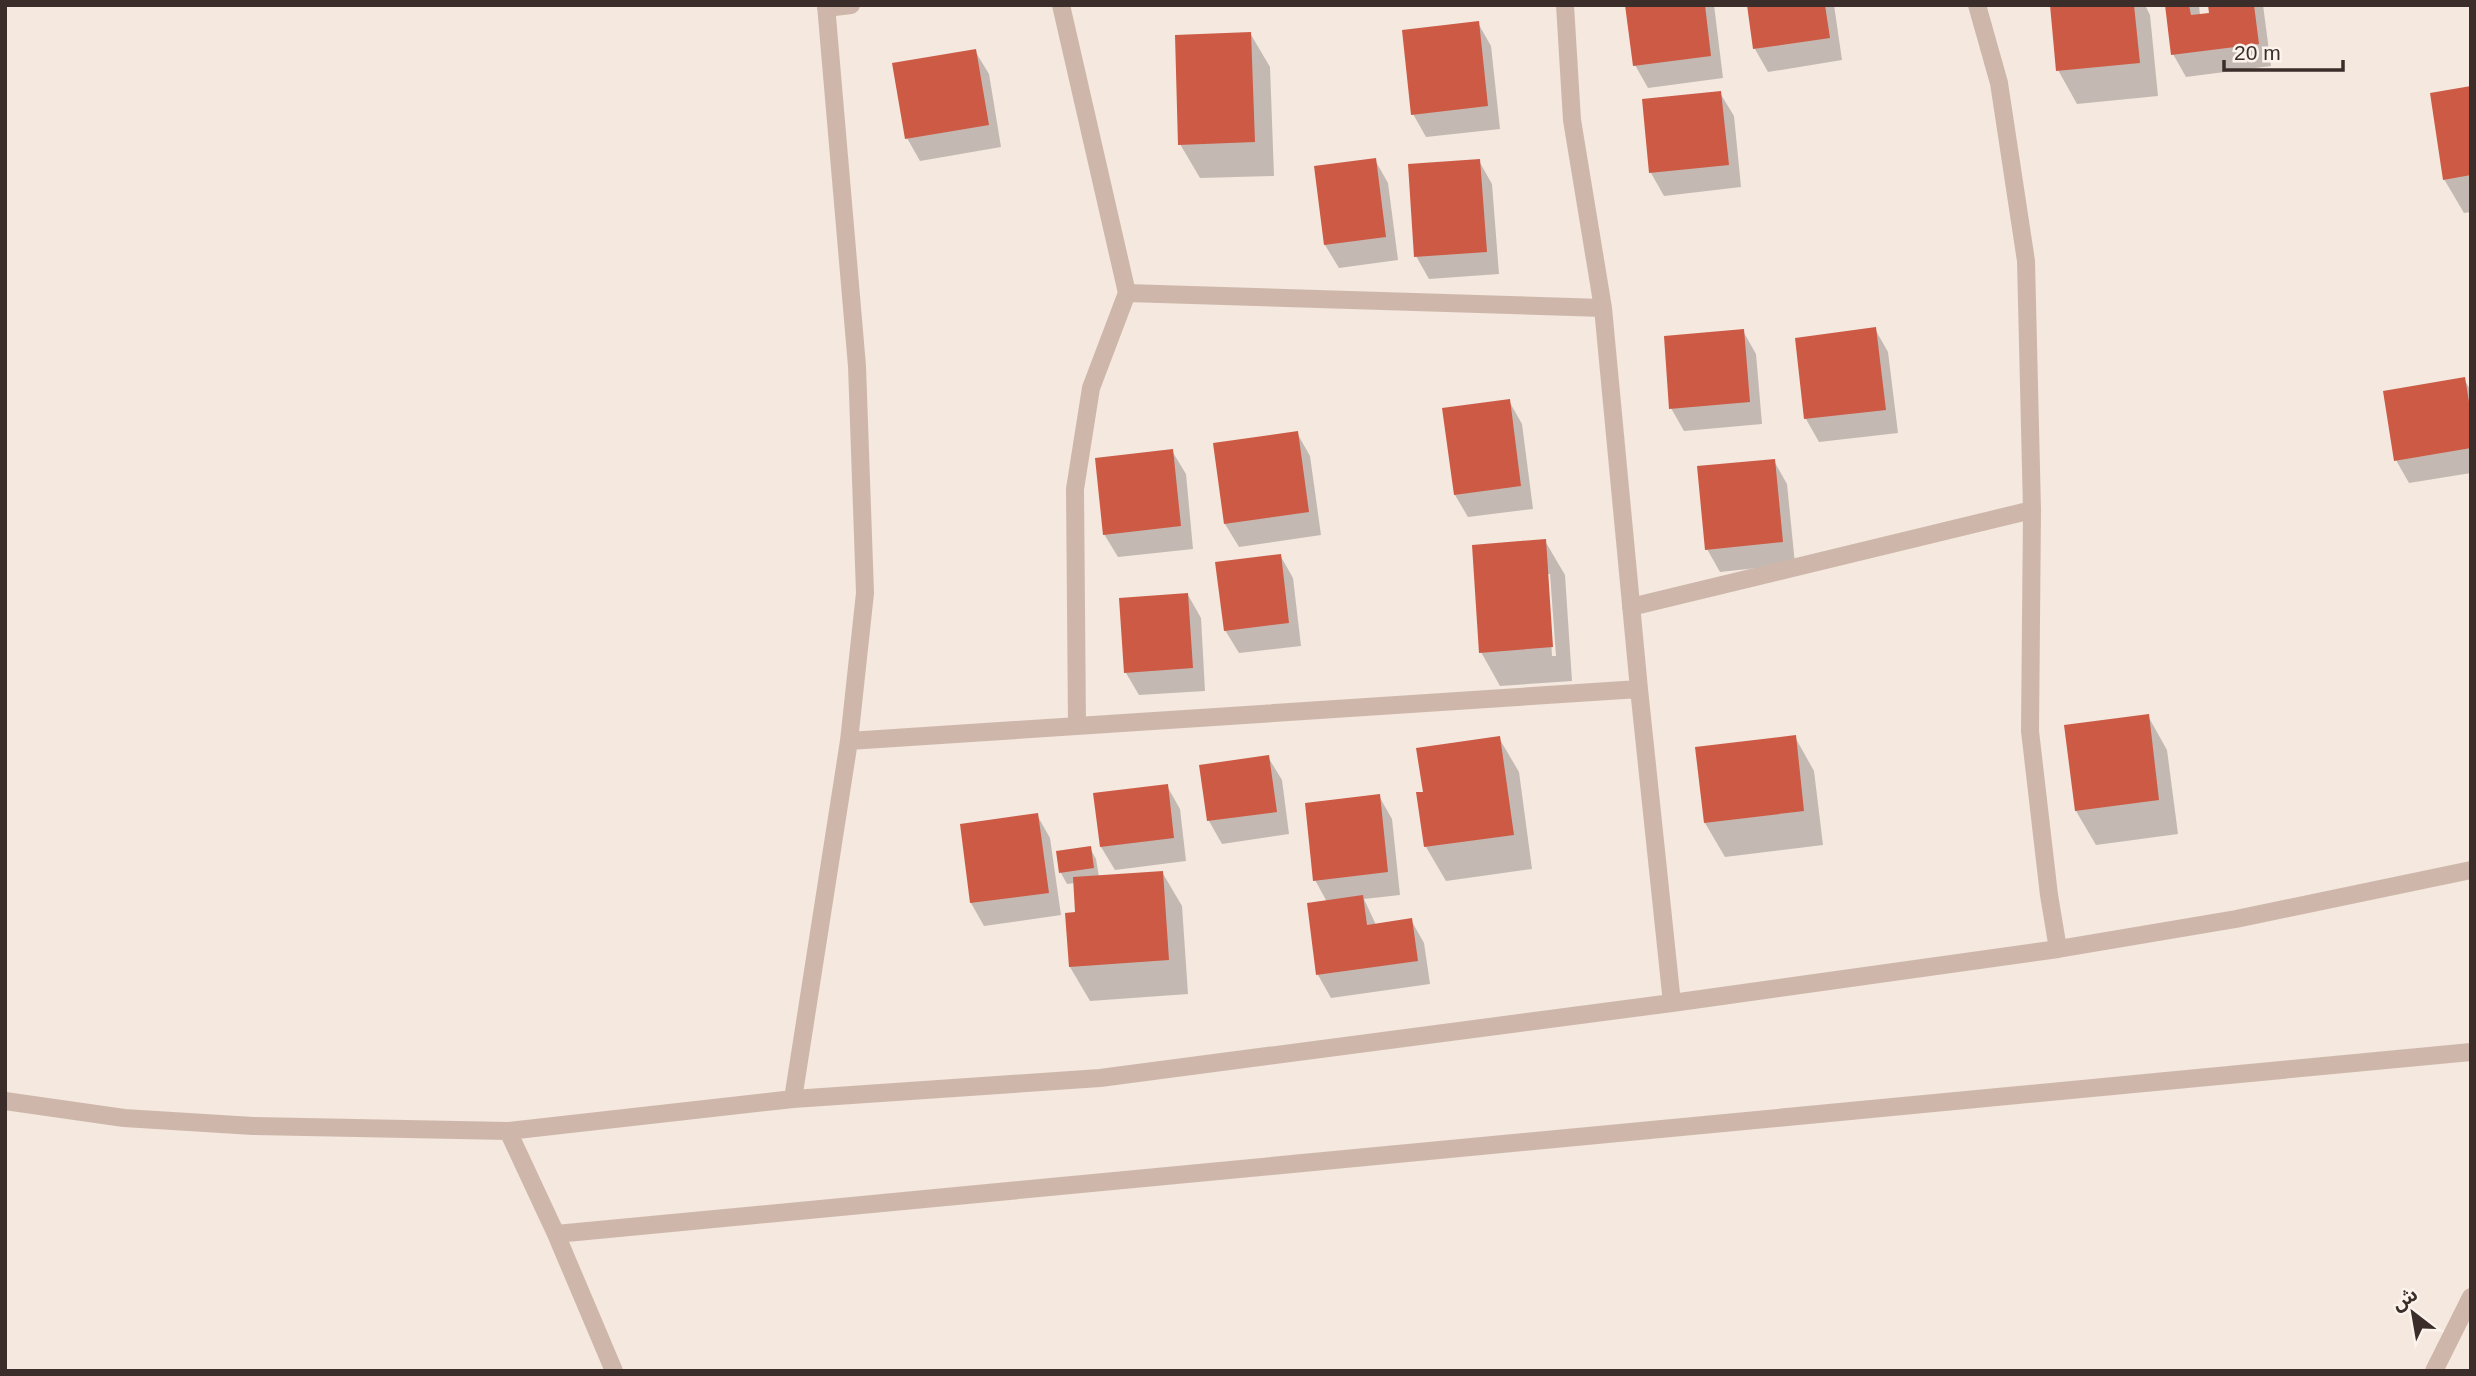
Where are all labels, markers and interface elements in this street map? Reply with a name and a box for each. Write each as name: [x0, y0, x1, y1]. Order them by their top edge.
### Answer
scale bar: [2224, 28, 2343, 72]
text: 20 m: [2234, 41, 2281, 64]
north arrow: [2378, 1278, 2448, 1348]
text: ش: [2388, 1283, 2421, 1315]

